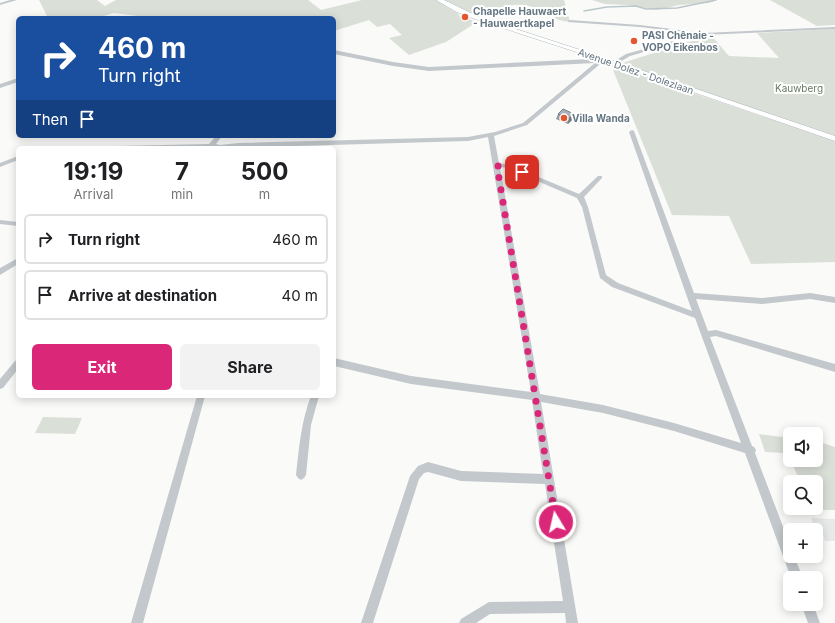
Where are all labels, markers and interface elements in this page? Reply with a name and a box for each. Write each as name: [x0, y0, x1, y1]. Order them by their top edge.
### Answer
place label: Chapelle Hauwaert - Hauwaertkapel: [473, 5, 566, 29]
marker: Chapelle Hauwaert - Hauwaertkapel: [460, 12, 470, 22]
place label: PASI Chênaie - VOPO Eikenbos: [642, 29, 718, 53]
text: 460 m: [98, 31, 186, 65]
icon: right: [32, 32, 84, 84]
marker: PASI Chênaie - VOPO Eikenbos: [629, 36, 639, 46]
street label: Avenue Dolez - Dolezlaan: [577, 46, 695, 96]
text: Turn right: [98, 65, 181, 86]
park label: Kauwberg: [775, 82, 823, 94]
icon: arrive: [76, 108, 98, 130]
text: Then: [32, 110, 68, 129]
place label: Villa Wanda: [572, 112, 630, 124]
marker: Villa Wanda: [559, 113, 569, 123]
pin: [505, 155, 539, 189]
text: 19:19: [64, 157, 123, 186]
text: 7: [175, 157, 189, 186]
text: 500: [241, 157, 288, 186]
icon: arrive: [511, 161, 533, 183]
text: Arrival: [73, 186, 113, 202]
text: min: [171, 186, 193, 202]
text: m: [259, 186, 270, 202]
icon: right: [34, 228, 56, 250]
text: Turn right: [68, 230, 140, 249]
text: 460 m: [272, 230, 318, 249]
icon: arrive: [34, 284, 56, 306]
text: Arrive at destination: [68, 286, 217, 305]
text: 40 m: [281, 286, 318, 305]
button: Exit: [32, 344, 172, 390]
button: Share: [180, 344, 320, 390]
map controls: [783, 427, 823, 611]
button: sound: [783, 427, 823, 467]
button: search: [783, 475, 823, 515]
position arrow: [535, 501, 577, 543]
button: +: [783, 523, 823, 563]
button: −: [783, 571, 823, 611]

